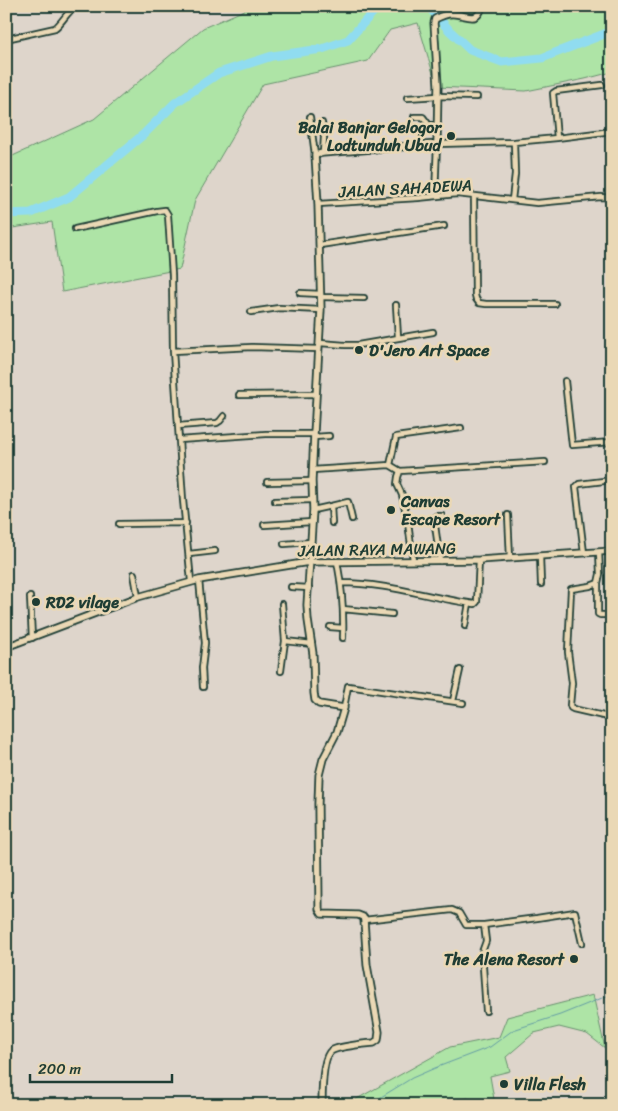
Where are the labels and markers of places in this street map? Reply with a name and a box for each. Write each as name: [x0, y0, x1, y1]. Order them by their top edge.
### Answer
place label: Balai Banjar Gelogor Lodtunduh Ubud: [298, 113, 443, 160]
marker: Balai Banjar Gelogor Lodtunduh Ubud: [445, 130, 457, 142]
place label: D'Jero Art Space: [369, 336, 490, 365]
marker: D'Jero Art Space: [353, 344, 365, 356]
place label: Canvas Escape Resort: [400, 487, 502, 534]
marker: Canvas Escape Resort: [385, 504, 397, 516]
place label: RD2 vilage: [45, 588, 119, 617]
marker: RD2 vilage: [30, 596, 42, 608]
place label: The Alena Resort: [444, 945, 566, 974]
marker: The Alena Resort: [568, 953, 580, 965]
place label: Villa Flesh: [514, 1070, 587, 1099]
marker: Villa Flesh: [498, 1078, 510, 1090]

